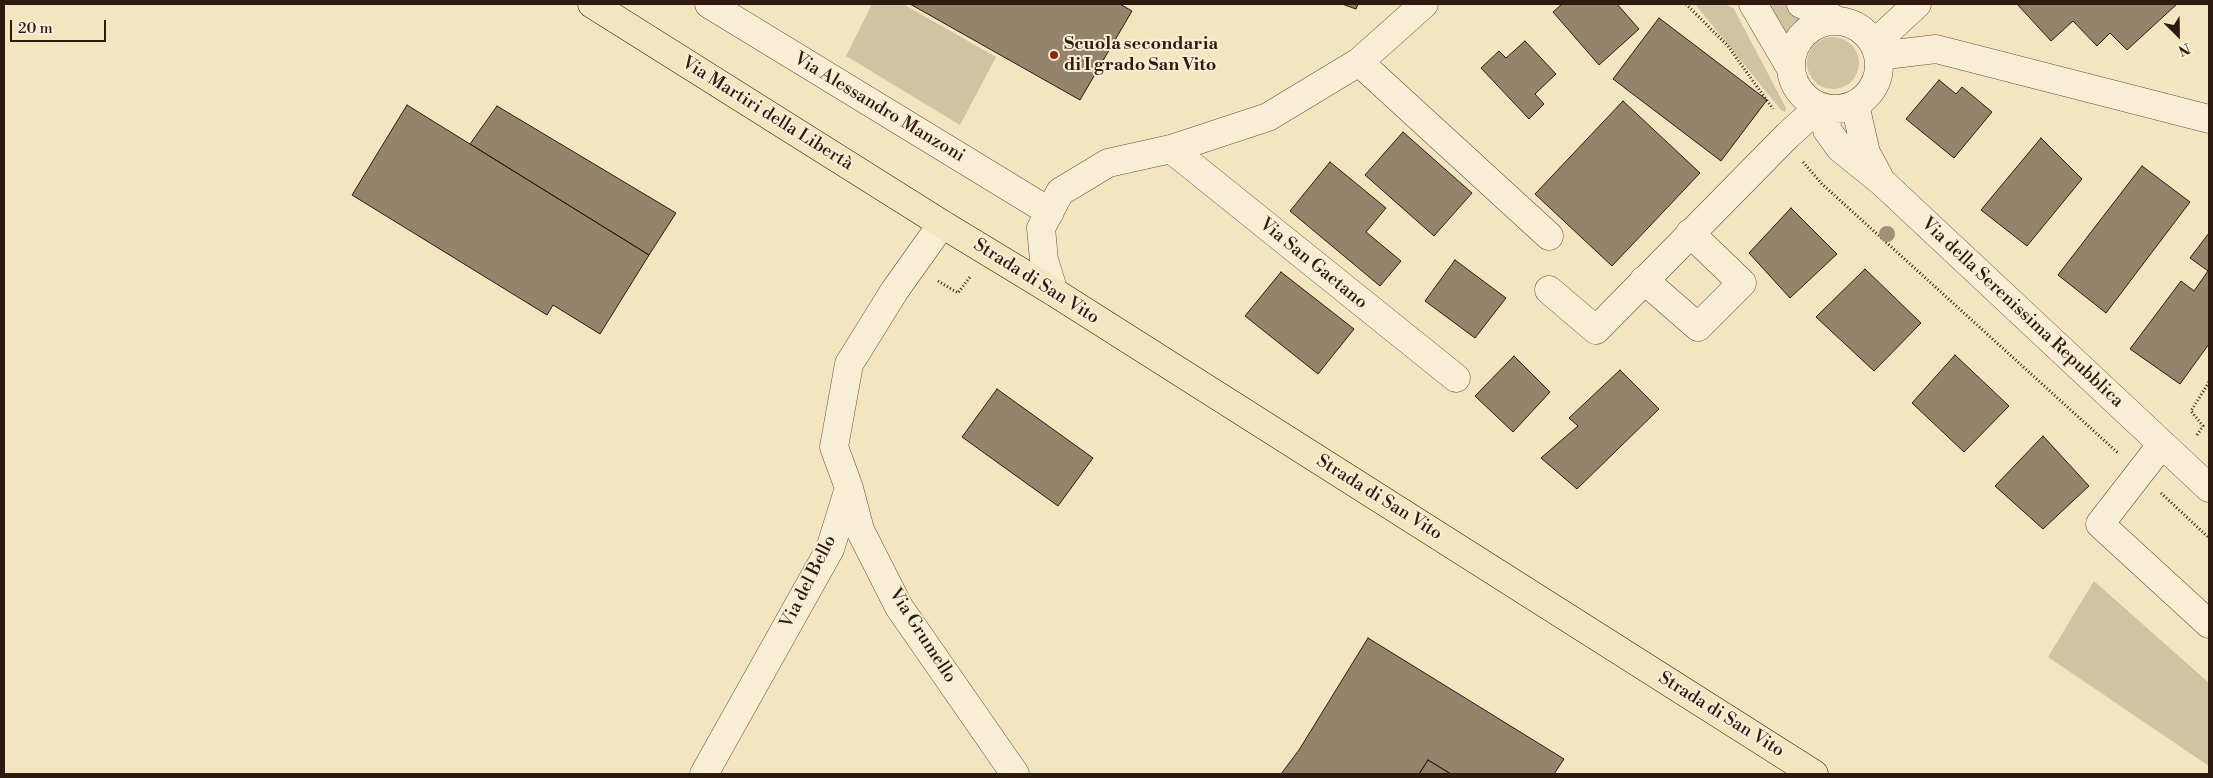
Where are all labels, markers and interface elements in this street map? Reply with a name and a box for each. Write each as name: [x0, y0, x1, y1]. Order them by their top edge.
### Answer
scale bar: [12, 10, 109, 42]
north arrow: [2153, 10, 2203, 60]
text: 20 m: [18, 19, 53, 38]
place label: Scuola secondaria di I grado San Vito: [1064, 34, 1218, 76]
text: N: [2175, 38, 2192, 59]
street label: Via Alessandro Manzoni: [790, 48, 968, 168]
marker: Scuola secondaria di I grado San Vito: [1048, 49, 1060, 61]
street label: Via Martiri della Libertà: [677, 52, 857, 176]
street label: Via San Gaetano: [1255, 214, 1371, 314]
street label: Via della Serenissima Repubblica: [1916, 214, 2128, 412]
street label: Strada di San Vito: [969, 235, 1103, 329]
street label: Strada di San Vito: [1312, 451, 1446, 545]
street label: Via del Bello: [776, 532, 842, 632]
street label: Via Grumello: [884, 585, 960, 687]
street label: Strada di San Vito: [1654, 668, 1788, 762]

